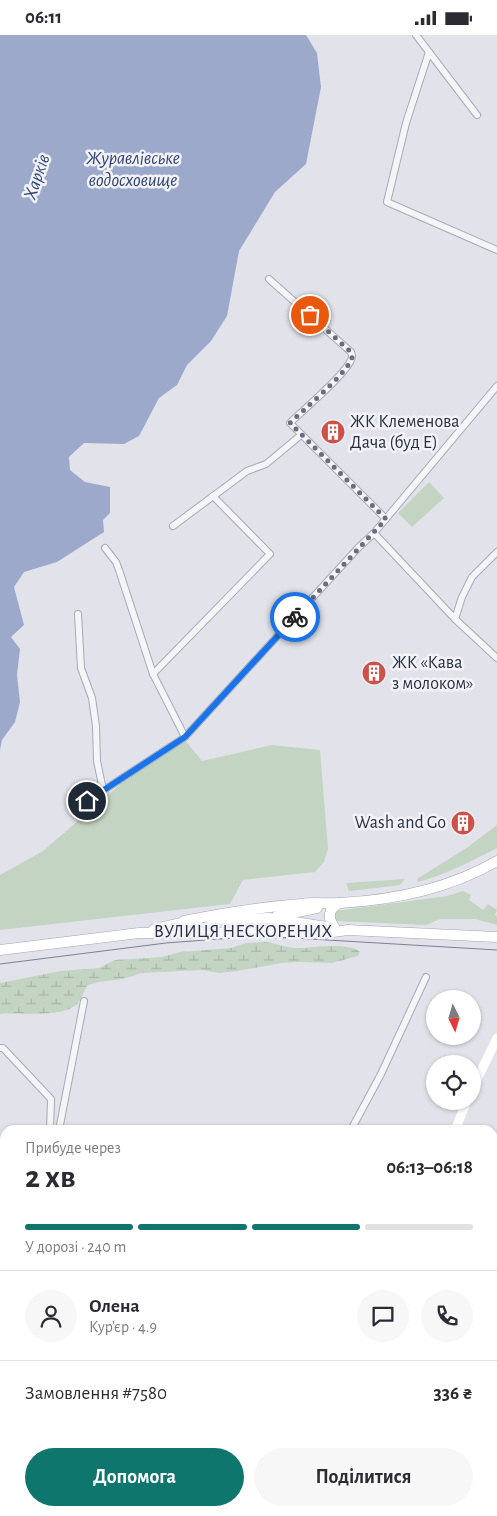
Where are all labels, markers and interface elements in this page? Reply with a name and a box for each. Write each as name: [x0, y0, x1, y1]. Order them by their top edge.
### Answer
text: 06:11: [25, 8, 62, 27]
water label: Журавлівське водосховище: [86, 149, 180, 190]
water label: Харків: [20, 152, 54, 202]
pin: [289, 294, 331, 336]
icon: bag: [296, 301, 324, 329]
place label: ЖК Клеменова Дача (буд Е): [350, 413, 460, 452]
building icon: ЖК Клеменова Дача (буд Е): [320, 419, 346, 445]
courier: [270, 592, 320, 642]
icon: bike: [281, 603, 309, 631]
place label: ЖК «Кава з молоком»: [392, 654, 473, 693]
building icon: ЖК «Кава з молоком»: [361, 660, 387, 686]
pin: [66, 780, 108, 822]
icon: home: [73, 787, 101, 815]
building icon: Wash and Go: [450, 810, 476, 836]
place label: Wash and Go: [355, 814, 446, 832]
street label: ВУЛИЦЯ НЕСКОРЕНИХ: [154, 923, 333, 941]
north arrow: [426, 990, 481, 1045]
map controls: [426, 990, 481, 1110]
button: locate: [426, 1055, 481, 1110]
text: Прибуде через: [25, 1140, 121, 1156]
text: 06:13–06:18: [386, 1158, 473, 1177]
text: 2 хв: [25, 1161, 75, 1193]
text: У дорозі · 240 m: [25, 1239, 126, 1255]
button: person: [25, 1290, 77, 1342]
button: chat: [357, 1290, 409, 1342]
button: phone: [421, 1290, 473, 1342]
text: Олена: [89, 1297, 139, 1316]
text: Кур’єр · 4.9: [89, 1319, 157, 1335]
text: Замовлення #7580: [25, 1384, 167, 1403]
text: 336 ₴: [434, 1384, 473, 1403]
button: Допомога: [25, 1448, 244, 1506]
button: Поділитися: [254, 1448, 473, 1506]

